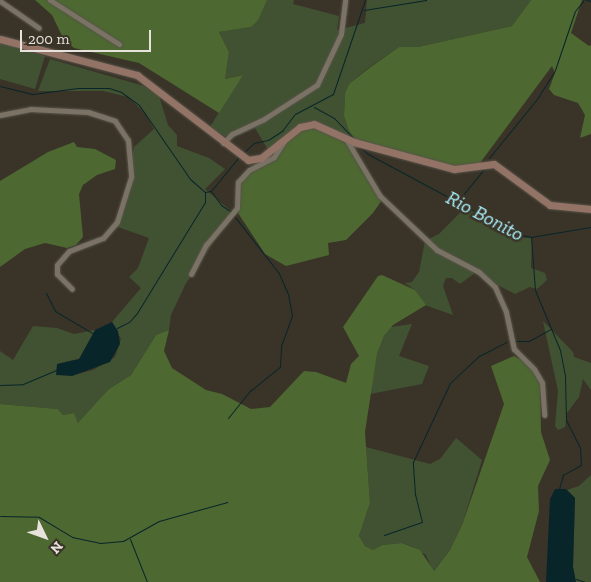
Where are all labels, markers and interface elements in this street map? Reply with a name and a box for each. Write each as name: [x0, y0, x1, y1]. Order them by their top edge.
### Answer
scale bar: [22, 20, 154, 52]
text: 200 m: [28, 30, 69, 48]
water label: Rio Bonito: [442, 186, 528, 246]
north arrow: [20, 512, 70, 562]
text: N: [47, 538, 66, 557]

